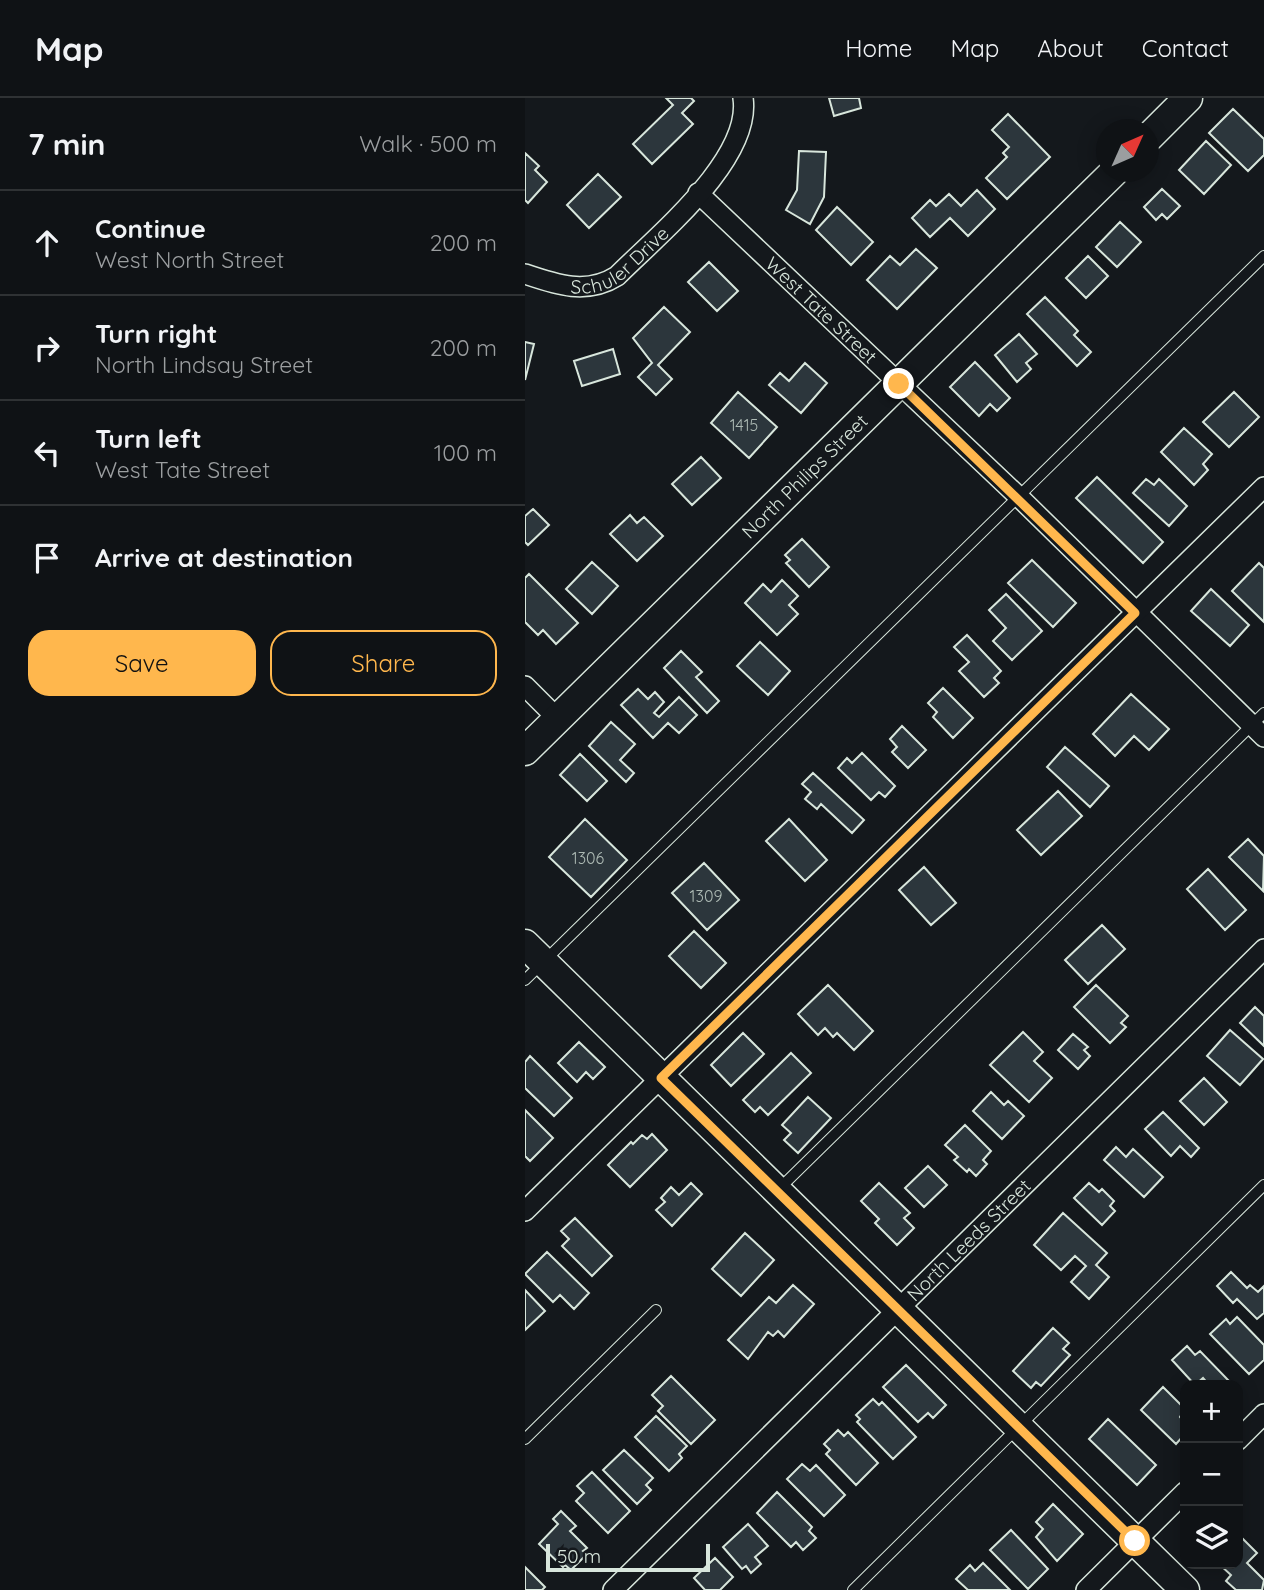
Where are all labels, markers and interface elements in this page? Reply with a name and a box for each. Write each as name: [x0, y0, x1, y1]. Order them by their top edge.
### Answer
text: Map: [35, 28, 103, 69]
text: Home: [845, 33, 912, 63]
text: Map: [950, 33, 999, 63]
text: About: [1037, 33, 1104, 63]
text: Contact: [1142, 33, 1229, 63]
north arrow: [1096, 119, 1159, 182]
text: 7 min: [28, 125, 106, 163]
text: Walk · 500 m: [359, 129, 497, 158]
text: Continue: [95, 212, 206, 245]
street label: Schuler Drive: [570, 221, 674, 299]
icon: ahead: [28, 224, 66, 262]
text: 200 m: [430, 228, 497, 257]
text: West North Street: [95, 245, 284, 274]
street label: West Tate Street: [761, 251, 882, 368]
text: Turn right: [95, 317, 217, 350]
icon: right: [28, 329, 66, 367]
text: 200 m: [430, 333, 497, 362]
text: North Lindsay Street: [95, 350, 313, 379]
route end: [883, 368, 914, 399]
street label: North Philips Street: [736, 409, 873, 543]
house number: 1415: [730, 415, 758, 435]
text: Turn left: [95, 422, 202, 455]
icon: left: [28, 434, 66, 472]
text: 100 m: [434, 438, 497, 467]
text: West Tate Street: [95, 455, 270, 484]
icon: arrive: [28, 539, 66, 577]
text: Arrive at destination: [95, 541, 353, 574]
button: Save: [28, 630, 256, 696]
button: Share: [270, 630, 497, 696]
house number: 1306: [572, 848, 605, 868]
house number: 1309: [690, 886, 722, 906]
street label: North Leeds Street: [902, 1174, 1036, 1306]
map controls: [1180, 1380, 1243, 1569]
button: +: [1180, 1380, 1243, 1443]
button: −: [1180, 1443, 1243, 1506]
button: layers: [1180, 1506, 1243, 1569]
route start: [1119, 1525, 1150, 1556]
scale bar: [546, 1541, 711, 1573]
text: 50 m: [557, 1544, 601, 1568]

